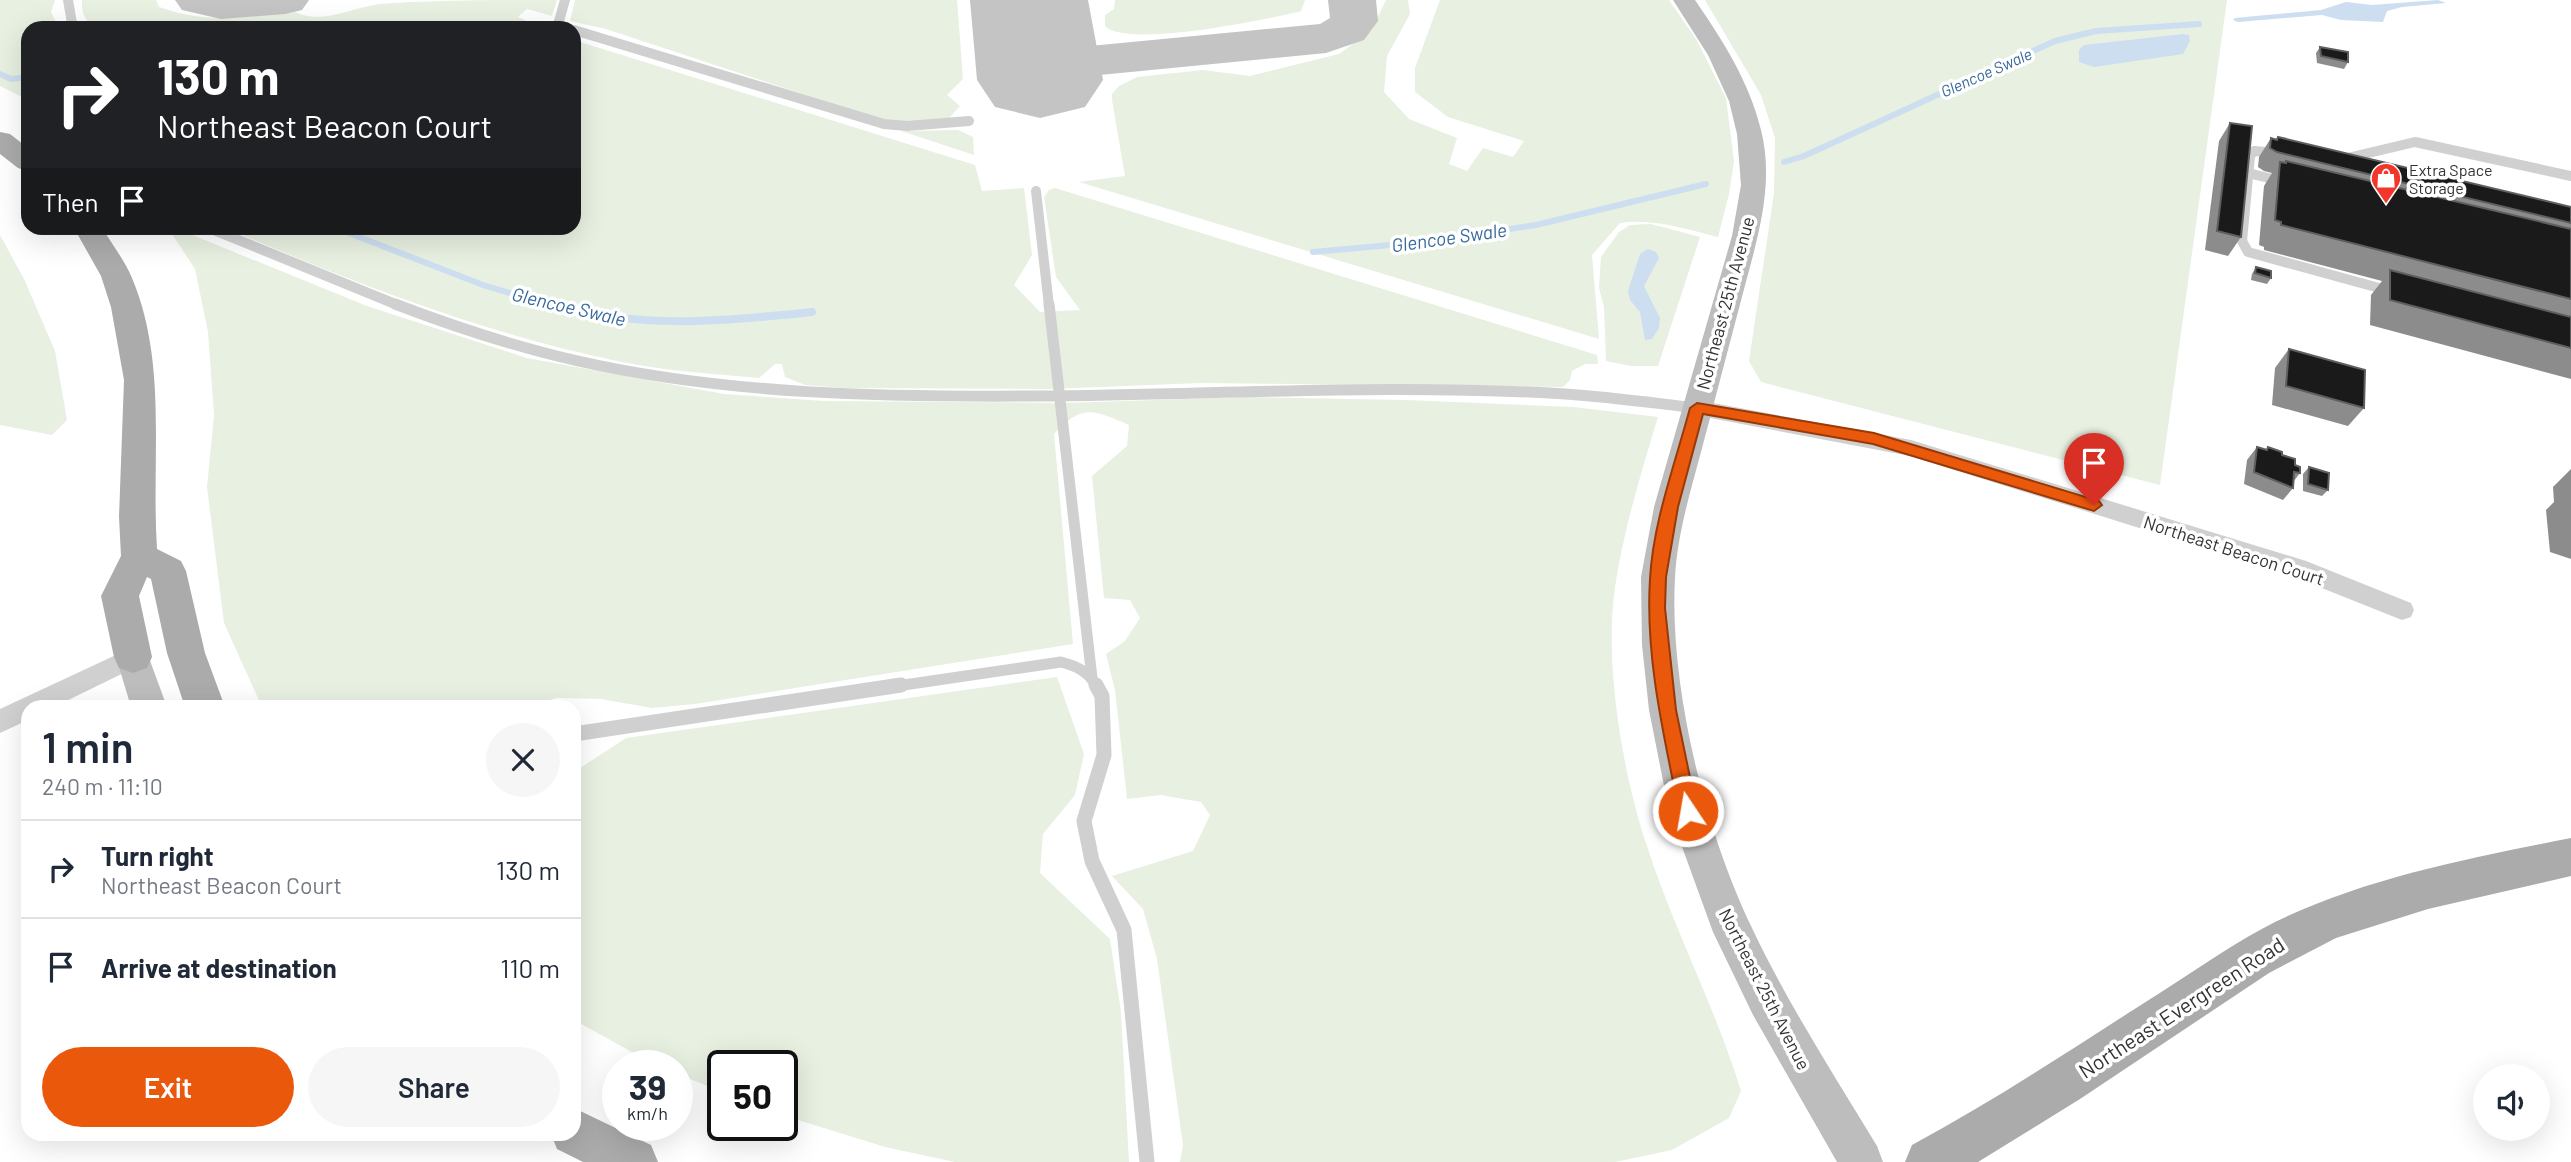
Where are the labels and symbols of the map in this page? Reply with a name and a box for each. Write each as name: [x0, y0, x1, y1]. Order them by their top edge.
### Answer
water label: Glencoe Swale: [1938, 43, 2034, 101]
place label: Extra Space Storage: [2409, 160, 2492, 197]
shop icon: Extra Space Storage: [2369, 161, 2403, 205]
street label: Northeast 25th Avenue: [1691, 214, 1759, 392]
water label: Glencoe Swale: [1390, 218, 1508, 256]
water label: Glencoe Swale: [510, 282, 628, 330]
pin: [2064, 433, 2124, 505]
street label: Northeast Beacon Court: [2141, 510, 2327, 590]
position arrow: [1651, 774, 1725, 848]
street label: Northeast 25th Avenue: [1715, 905, 1815, 1073]
street label: Northeast Evergreen Road: [2073, 931, 2289, 1083]
speed limit sign: 50: [707, 1050, 798, 1141]

